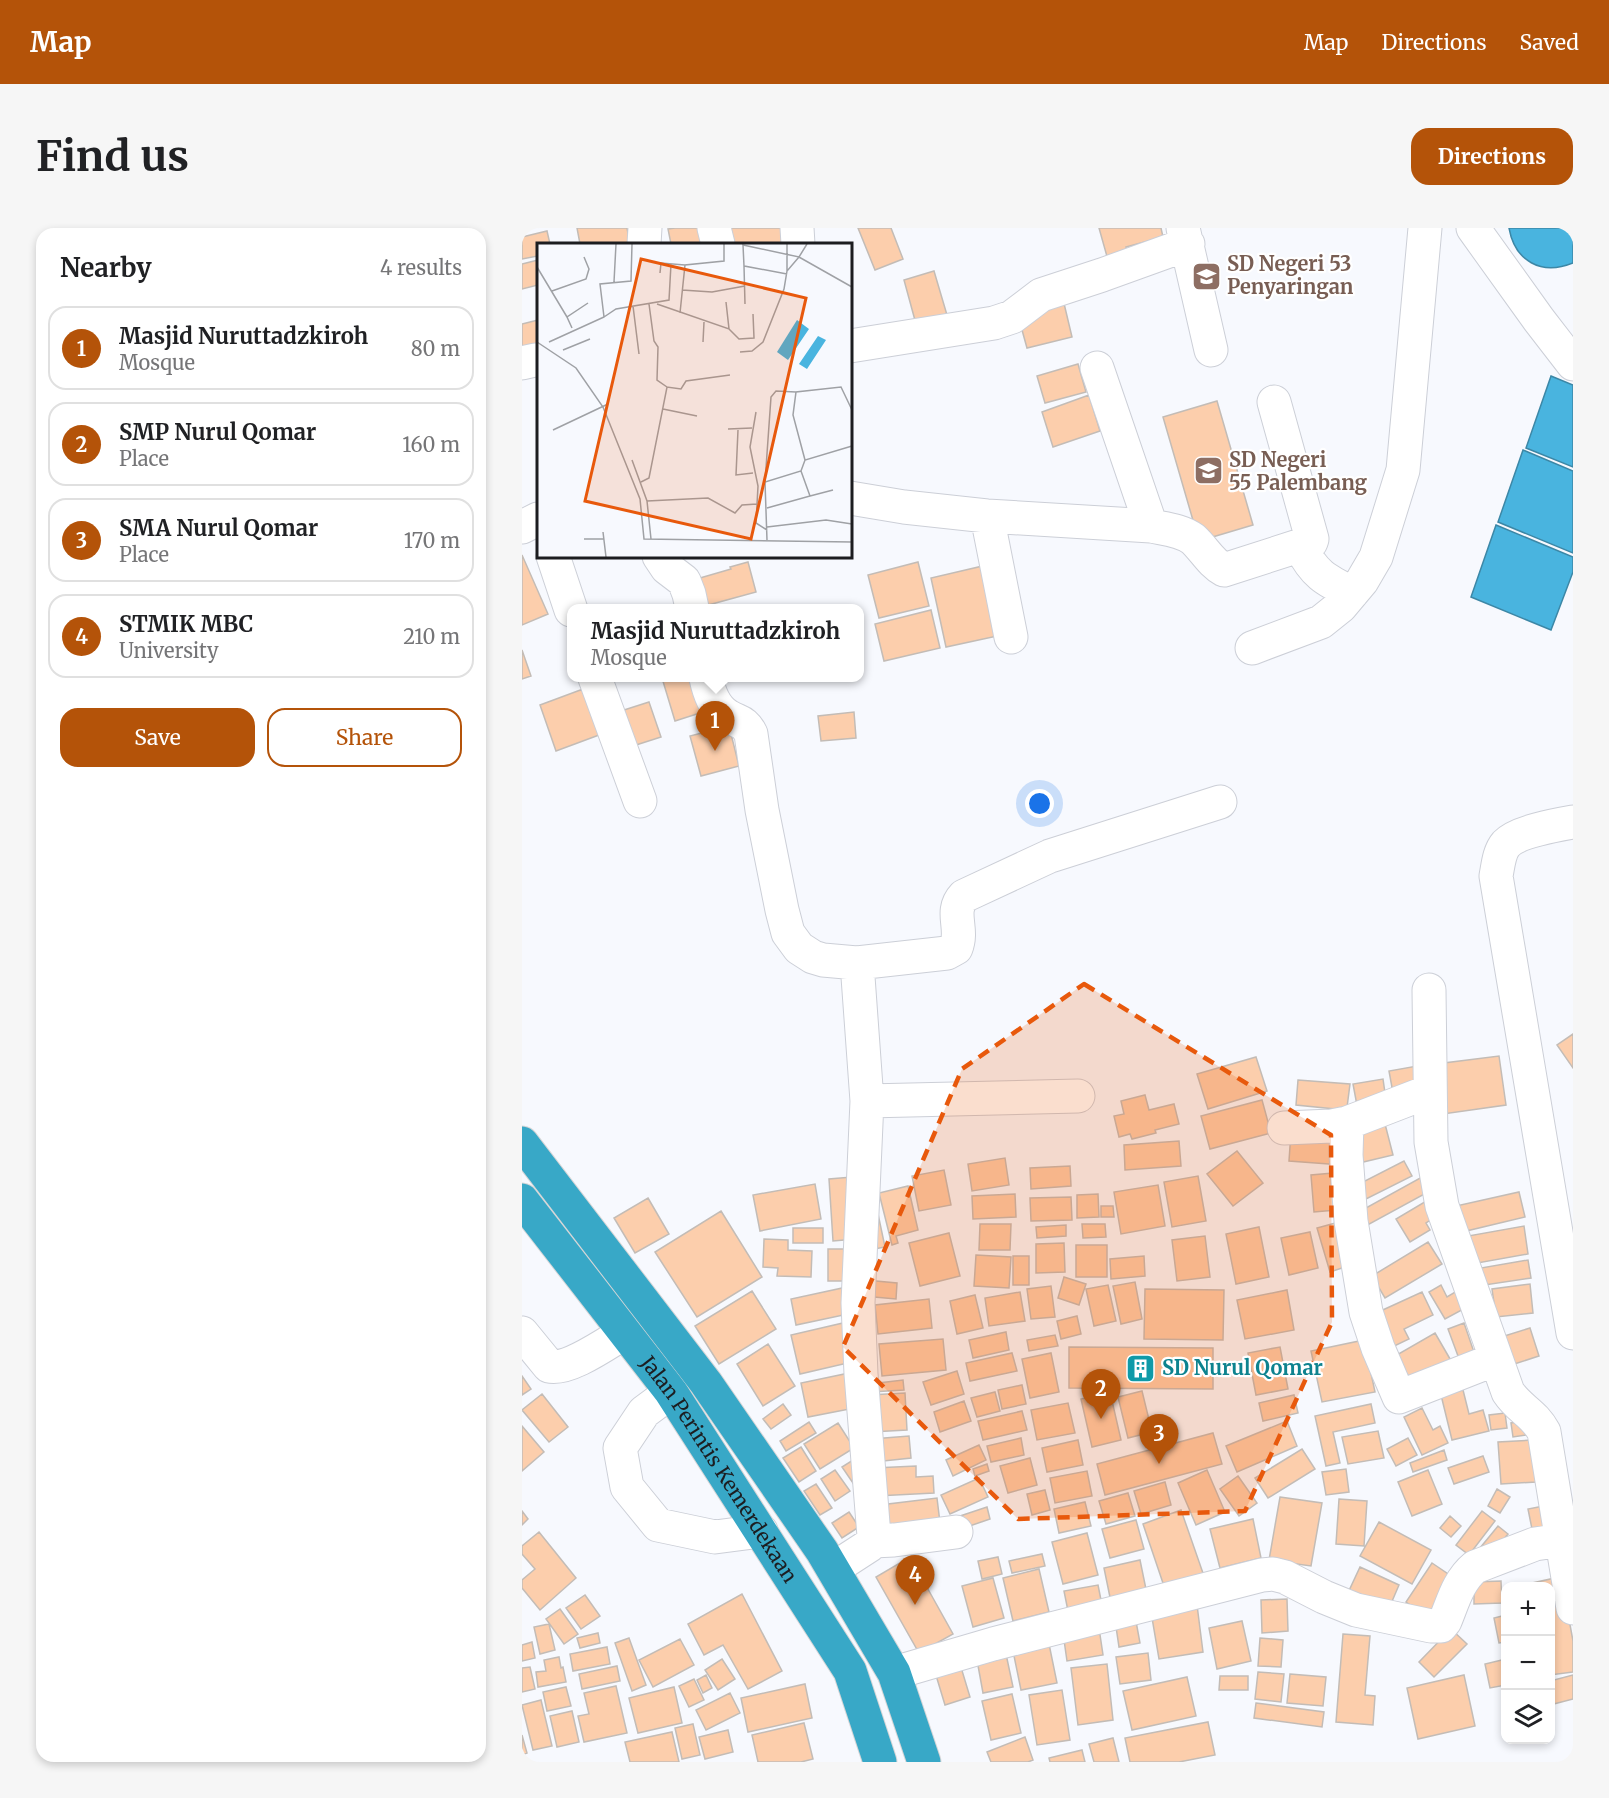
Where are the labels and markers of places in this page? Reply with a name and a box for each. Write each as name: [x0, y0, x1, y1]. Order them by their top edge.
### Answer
place label: SD Negeri 53 Penyaringan: [1227, 251, 1354, 299]
school or university icon: SD Negeri 53 Penyaringan: [1190, 260, 1222, 292]
place label: SD Negeri 55 Palembang: [1229, 447, 1368, 495]
school or university icon: SD Negeri 55 Palembang: [1192, 455, 1224, 487]
pin: 1: [696, 702, 734, 751]
building icon: SD Nurul Qomar: [1125, 1352, 1157, 1384]
place label: SD Nurul Qomar: [1162, 1355, 1323, 1380]
pin: 2: [1082, 1370, 1120, 1419]
pin: 3: [1140, 1414, 1178, 1464]
pin: 4: [896, 1556, 934, 1605]

